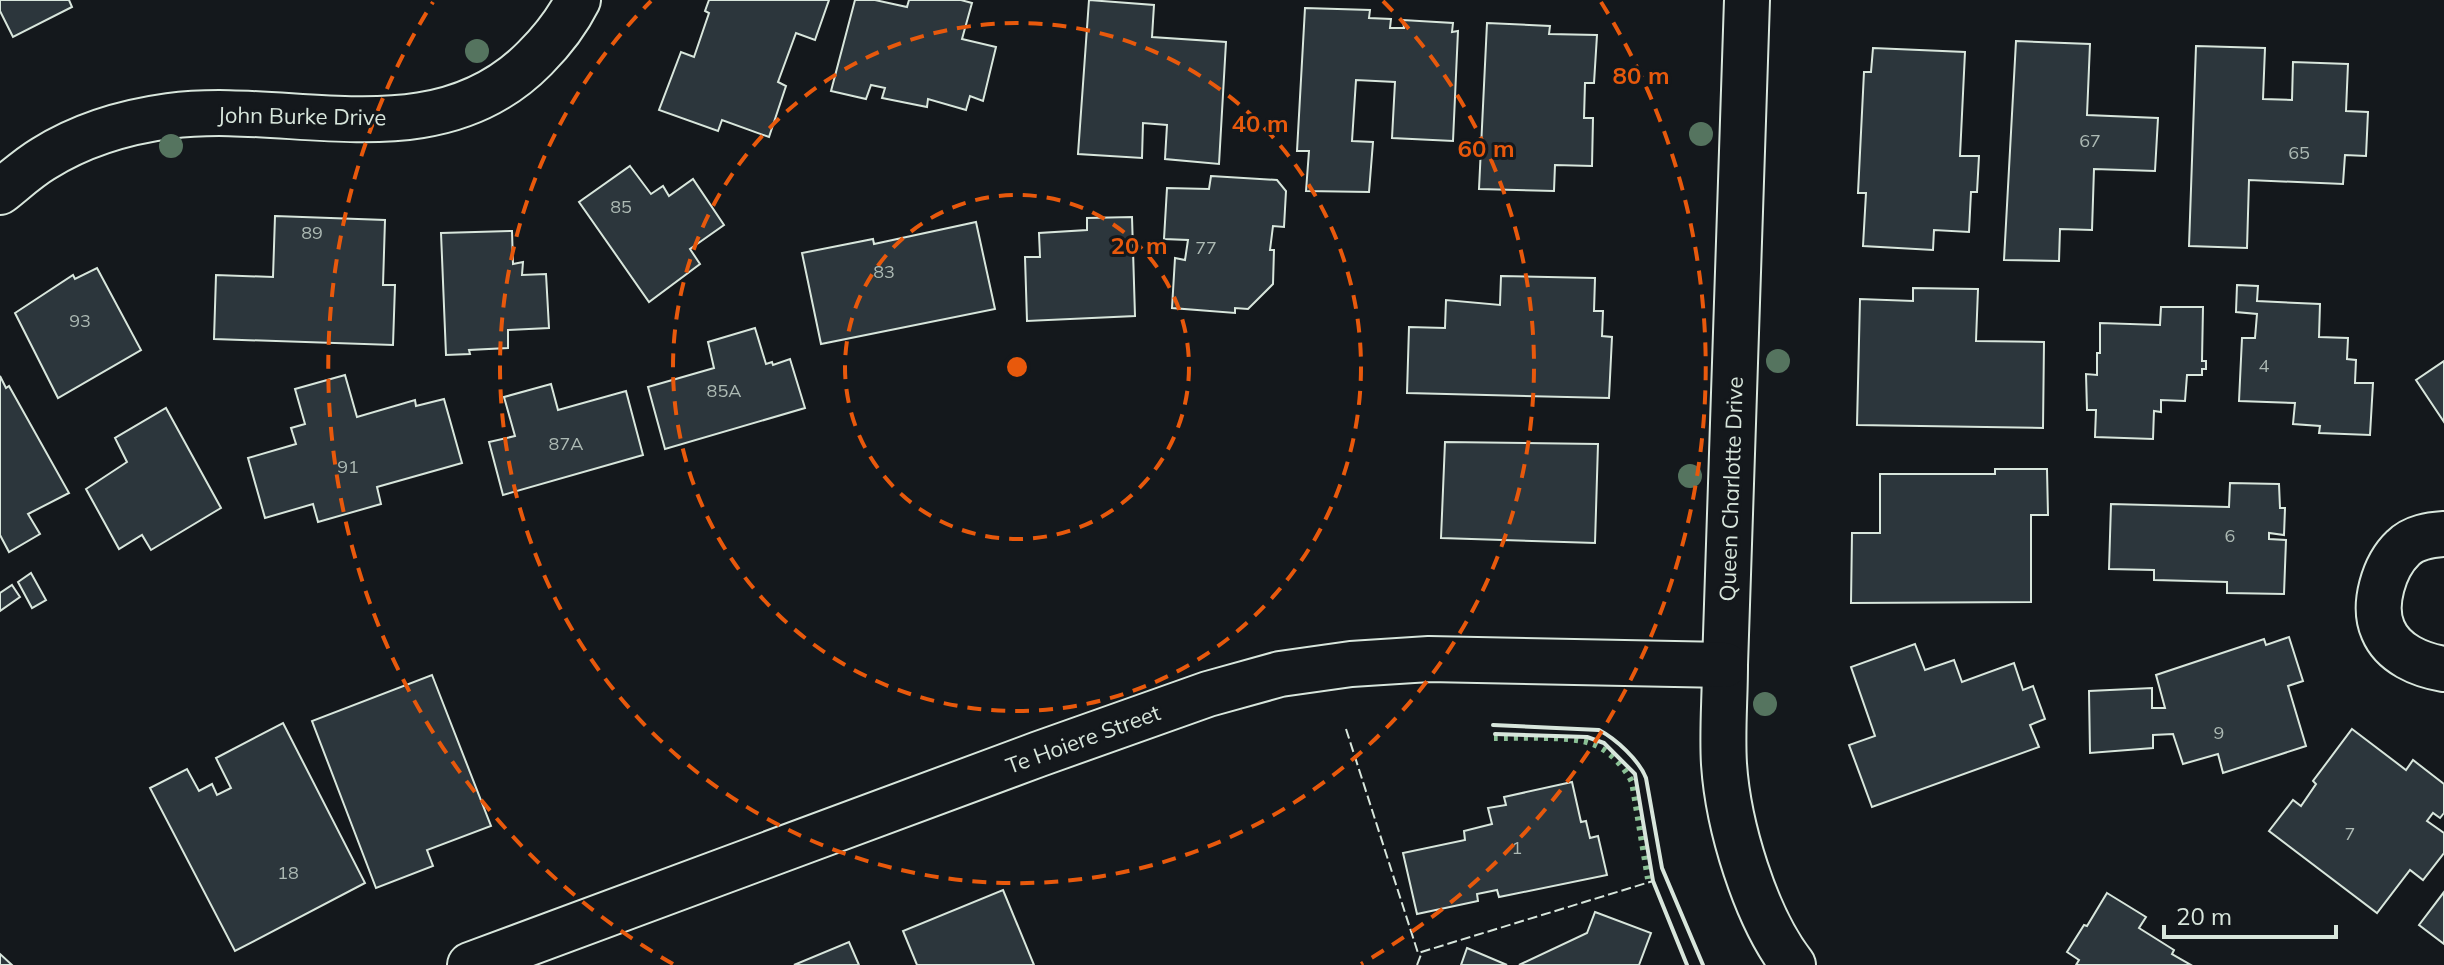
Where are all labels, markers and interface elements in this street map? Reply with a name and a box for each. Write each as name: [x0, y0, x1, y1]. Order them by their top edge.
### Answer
text: 80 m: [1613, 60, 1669, 90]
street label: John Burke Drive: [217, 101, 387, 131]
text: 40 m: [1232, 108, 1288, 138]
house number: 67: [2079, 129, 2101, 152]
text: 60 m: [1458, 133, 1514, 163]
house number: 65: [2288, 141, 2310, 164]
house number: 85: [610, 195, 632, 218]
house number: 89: [301, 221, 323, 244]
text: 20 m: [1111, 230, 1167, 260]
house number: 77: [1195, 236, 1217, 259]
house number: 83: [873, 260, 895, 283]
house number: 93: [69, 309, 91, 332]
centre of rings: [1003, 353, 1031, 381]
house number: 4: [2259, 354, 2270, 377]
street label: Queen Charlotte Drive: [1713, 376, 1749, 602]
house number: 85A: [707, 379, 741, 402]
house number: 87A: [549, 432, 583, 455]
house number: 91: [337, 455, 359, 478]
house number: 6: [2225, 524, 2235, 547]
street label: Te Hoiere Street: [1002, 698, 1164, 780]
house number: 9: [2214, 721, 2224, 744]
house number: 7: [2345, 822, 2355, 845]
house number: 1: [1512, 836, 1522, 859]
house number: 18: [277, 861, 299, 884]
scale bar: [2164, 889, 2336, 939]
text: 20 m: [2176, 901, 2232, 931]

